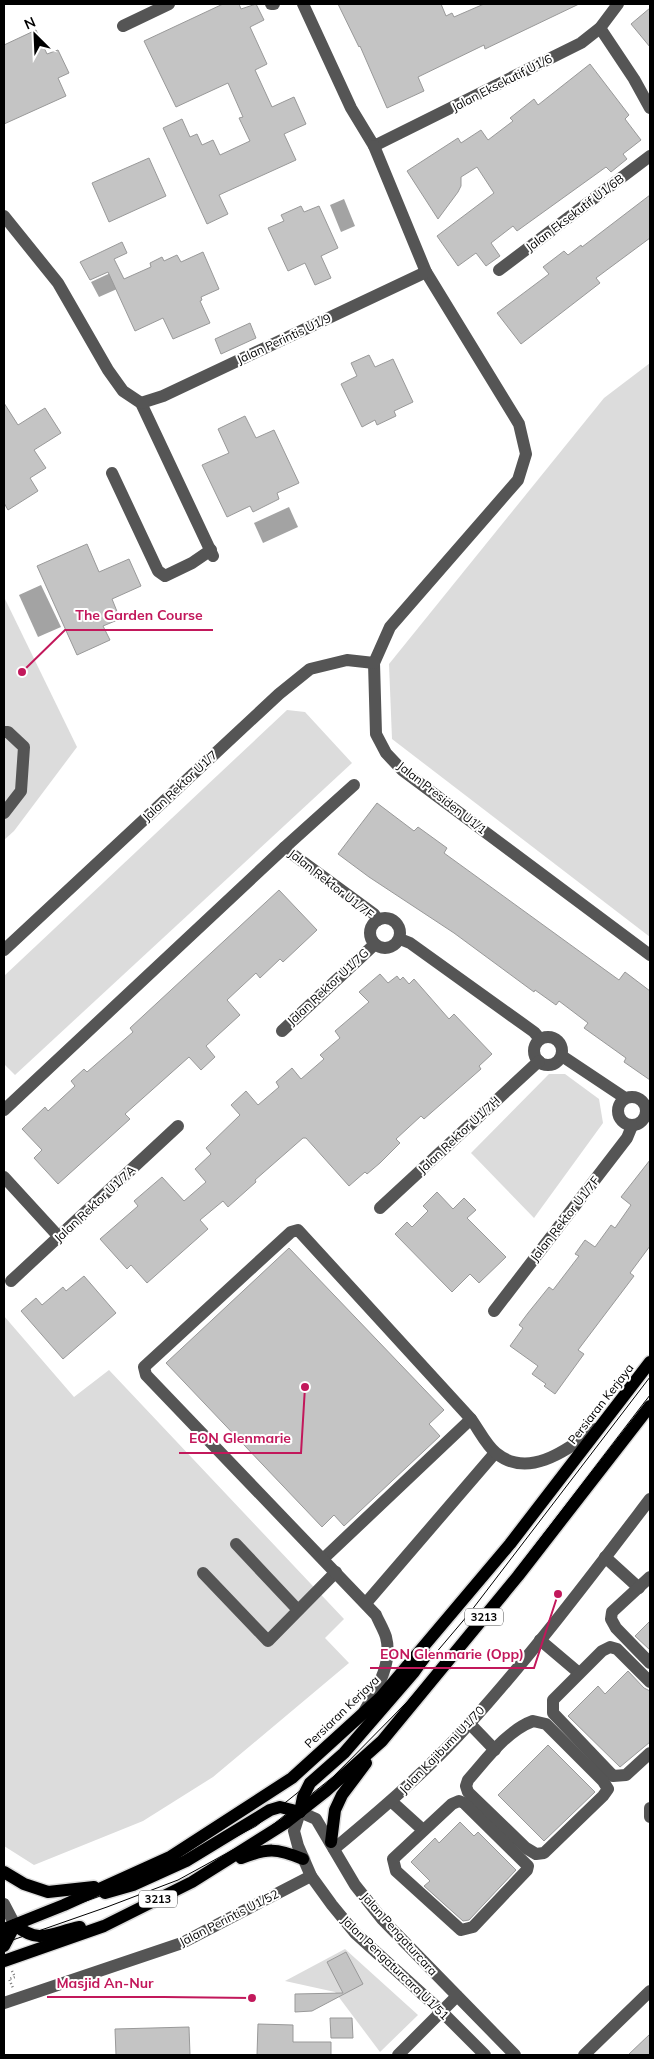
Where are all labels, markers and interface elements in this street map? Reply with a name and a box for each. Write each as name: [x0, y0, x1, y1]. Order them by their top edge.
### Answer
north arrow: [10, 10, 60, 60]
text: N: [21, 13, 38, 33]
street label: Jalan Eksekutif U1/6: [449, 51, 555, 114]
street label: Jalan Eksekutif U1/6B: [523, 171, 627, 254]
street label: Jalan Perintis U1/9: [234, 310, 333, 367]
callout: The Garden Course: [65, 601, 213, 630]
text: The Garden Course: [75, 606, 203, 624]
street label: Jalan Rektor U1/7: [139, 747, 220, 824]
street label: Jalan Presiden U1/1: [395, 758, 490, 837]
street label: Jalan Rektor U1/7F: [286, 846, 377, 922]
street label: Jalan Rektor U1/7G: [284, 945, 372, 1028]
street label: Jalan Rektor U1/7H: [415, 1093, 503, 1176]
street label: Jalan Rektor U1/7A: [51, 1162, 139, 1245]
street label: Jalan Rektor U1/7F: [527, 1173, 603, 1264]
street label: Persiaran Kerjaya: [565, 1361, 637, 1447]
callout: EON Glenmarie: [179, 1424, 301, 1453]
text: EON Glenmarie: [189, 1429, 291, 1447]
road number: 3213: [465, 1608, 503, 1625]
callout: EON Glenmarie (Opp): [370, 1639, 534, 1668]
text: EON Glenmarie (Opp): [380, 1645, 524, 1663]
street label: Persiaran Kerjaya: [301, 1672, 382, 1751]
street label: Jalan Kajibumi U1/70: [396, 1703, 487, 1797]
street label: Jalan Perintis U1/52: [177, 1886, 281, 1949]
street label: Jalan Pengaturcara: [358, 1889, 441, 1978]
road number: 3213: [139, 1890, 177, 1908]
street label: Jalan Pengaturcara U1/51: [338, 1912, 452, 2023]
callout: Masjid An-Nur: [47, 1968, 164, 1997]
text: Masjid An-Nur: [56, 1974, 154, 1992]

